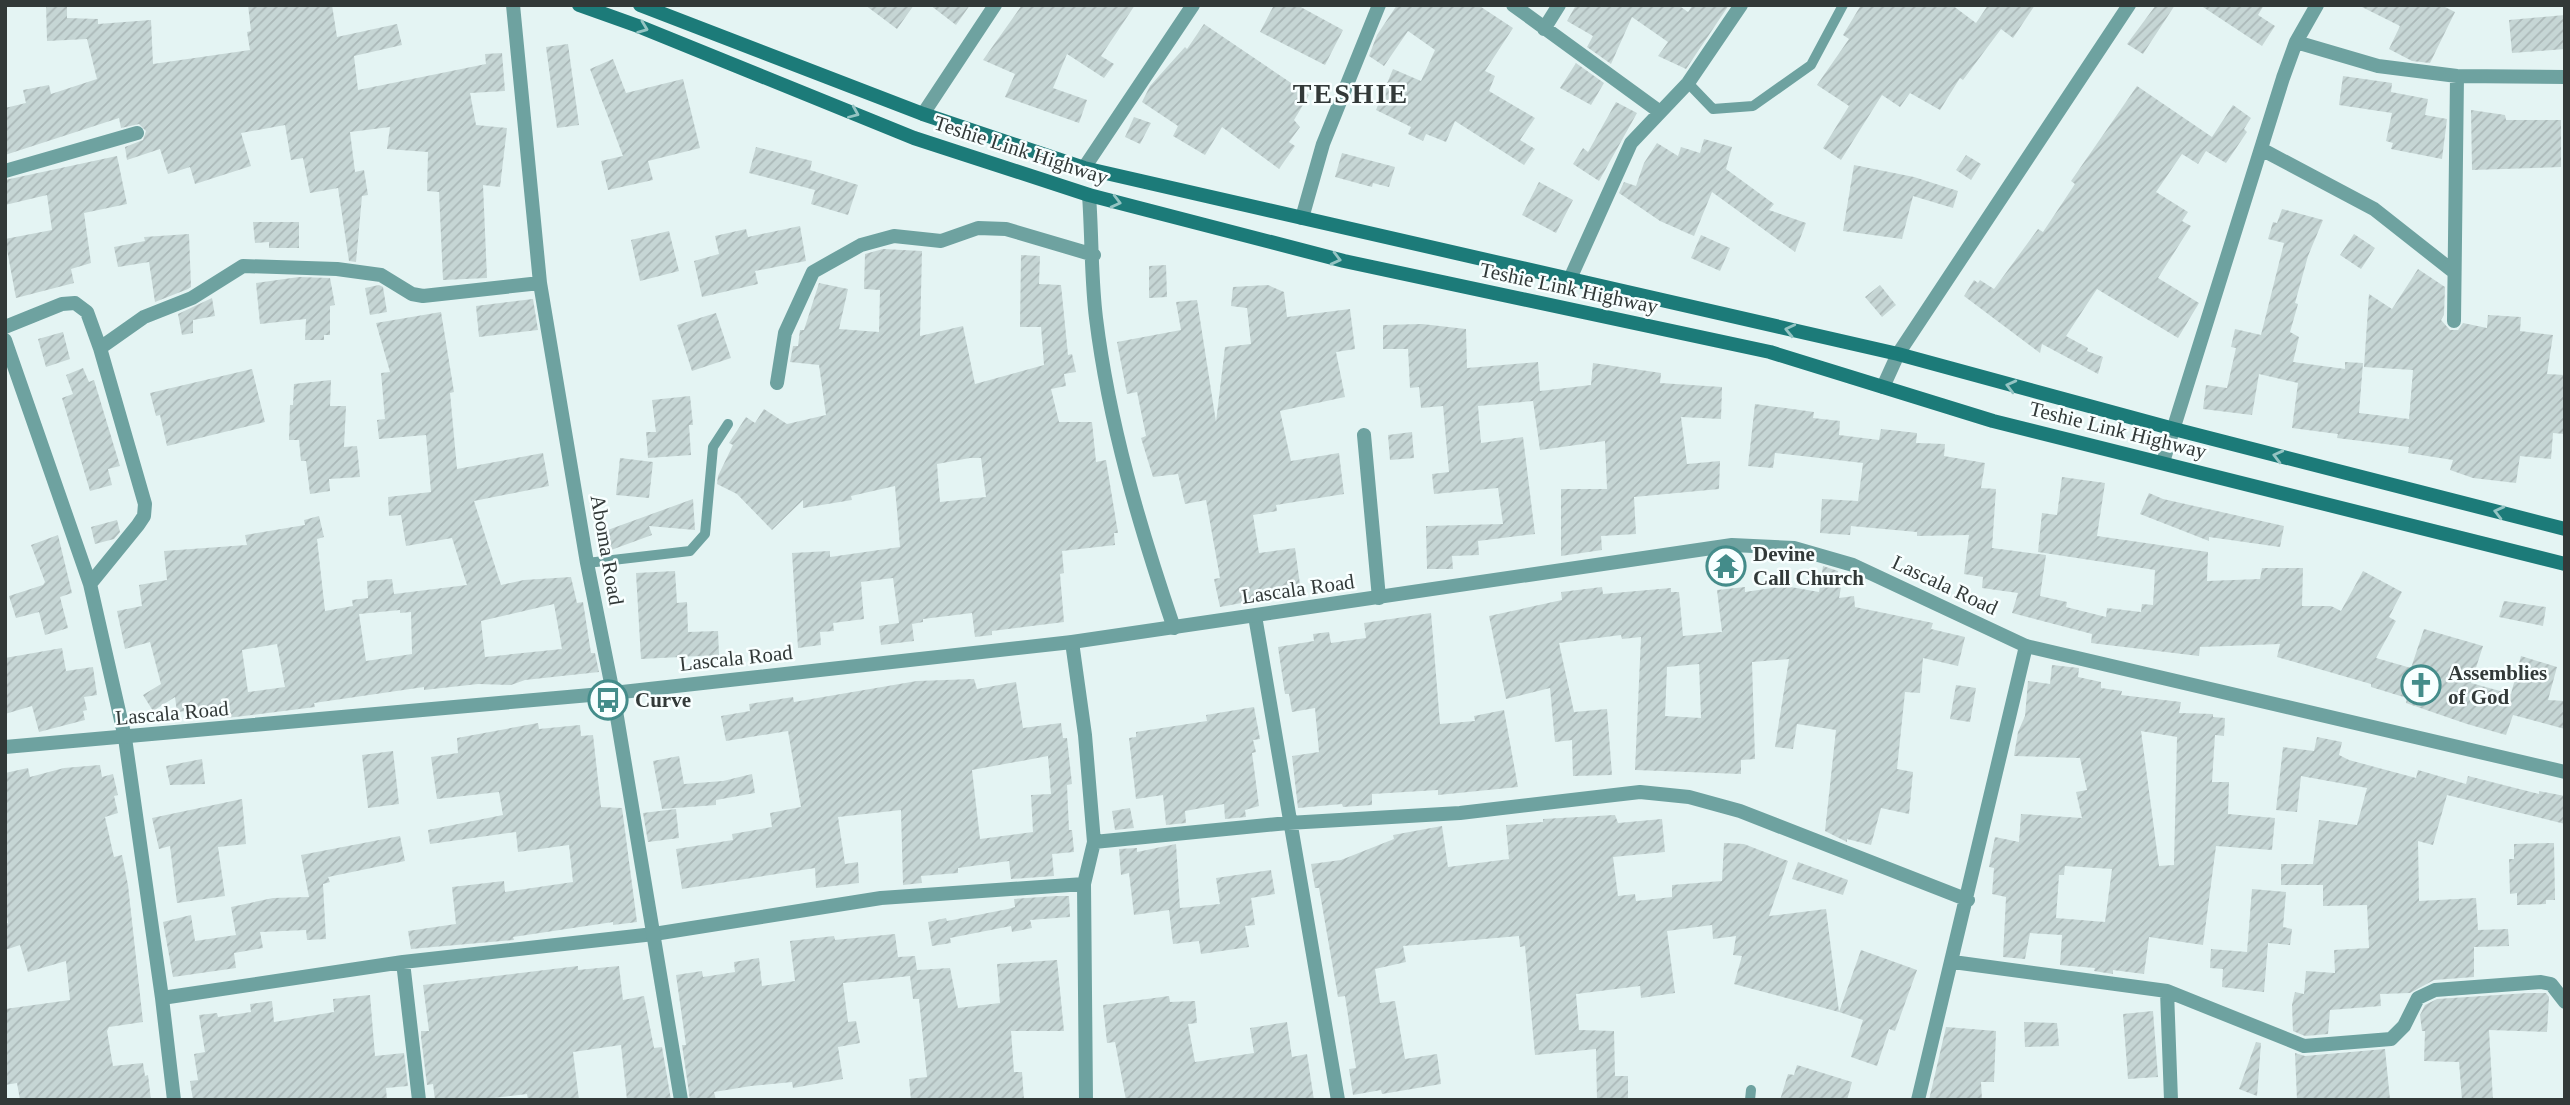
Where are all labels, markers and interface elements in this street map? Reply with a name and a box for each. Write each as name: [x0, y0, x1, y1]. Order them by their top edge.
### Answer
one-way arrow: [637, 20, 649, 34]
district label: TESHIE: [1293, 78, 1409, 109]
one-way arrow: [847, 105, 859, 119]
street label: Teshie Link Highway: [931, 111, 1112, 190]
one-way arrow: [1110, 194, 1122, 208]
one-way arrow: [1330, 251, 1342, 265]
street label: Teshie Link Highway: [1478, 257, 1661, 319]
one-way arrow: [1784, 324, 1796, 339]
one-way arrow: [2005, 380, 2017, 394]
street label: Teshie Link Highway: [2027, 396, 2210, 464]
one-way arrow: [2272, 450, 2284, 464]
street label: Aboma Road: [586, 493, 629, 607]
one-way arrow: [2493, 506, 2505, 520]
place label: Devine Call Church: [1753, 542, 1864, 590]
temple icon: Devine Call Church: [1705, 545, 1747, 587]
street label: Lascala Road: [1888, 550, 2002, 620]
street label: Lascala Road: [1240, 569, 1356, 609]
street label: Lascala Road: [678, 640, 794, 676]
place label: Assemblies of God: [2448, 661, 2547, 709]
church icon: Assemblies of God: [2400, 664, 2442, 706]
bus stop icon: Curve: [587, 679, 629, 721]
place label: Curve: [635, 688, 691, 712]
street label: Lascala Road: [114, 696, 230, 730]

